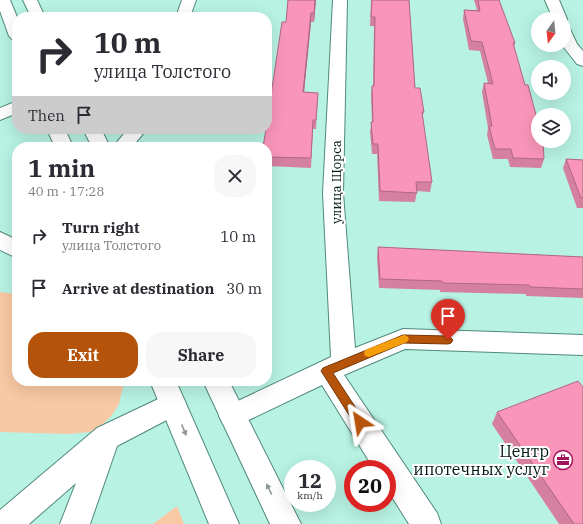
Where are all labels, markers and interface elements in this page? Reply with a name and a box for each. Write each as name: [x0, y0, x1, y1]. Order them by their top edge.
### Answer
north arrow: [531, 12, 571, 52]
map controls: [531, 12, 571, 148]
text: 10 m: [94, 24, 161, 61]
icon: right: [28, 28, 80, 80]
text: улица Толстого: [94, 60, 231, 83]
button: sound: [531, 60, 571, 100]
icon: arrive: [73, 104, 95, 126]
text: Then: [28, 106, 65, 125]
button: layers: [531, 108, 571, 148]
street label: улица Щорса: [328, 140, 345, 224]
text: 1 min: [28, 152, 95, 184]
button: close: [214, 155, 256, 197]
text: 40 m · 17:28: [28, 183, 104, 200]
text: Turn right: [62, 218, 140, 237]
icon: right: [28, 225, 50, 247]
text: 10 m: [220, 227, 256, 246]
text: улица Толстого: [62, 237, 161, 254]
icon: arrive: [28, 277, 50, 299]
text: Arrive at destination: [62, 279, 214, 298]
text: 30 m: [226, 279, 262, 298]
pin: [431, 299, 465, 340]
icon: arrive: [437, 305, 459, 327]
button: Exit: [28, 332, 138, 378]
button: Share: [146, 332, 256, 378]
position arrow: [339, 401, 381, 443]
one-way arrow: [181, 424, 187, 435]
place label: Центр ипотечных услуг: [413, 441, 549, 479]
office icon: Центр ипотечных услуг: [552, 449, 574, 471]
speed limit sign: 20: [344, 460, 396, 512]
text: 12: [298, 467, 322, 494]
one-way arrow: [265, 483, 272, 495]
text: km/h: [297, 489, 323, 502]

